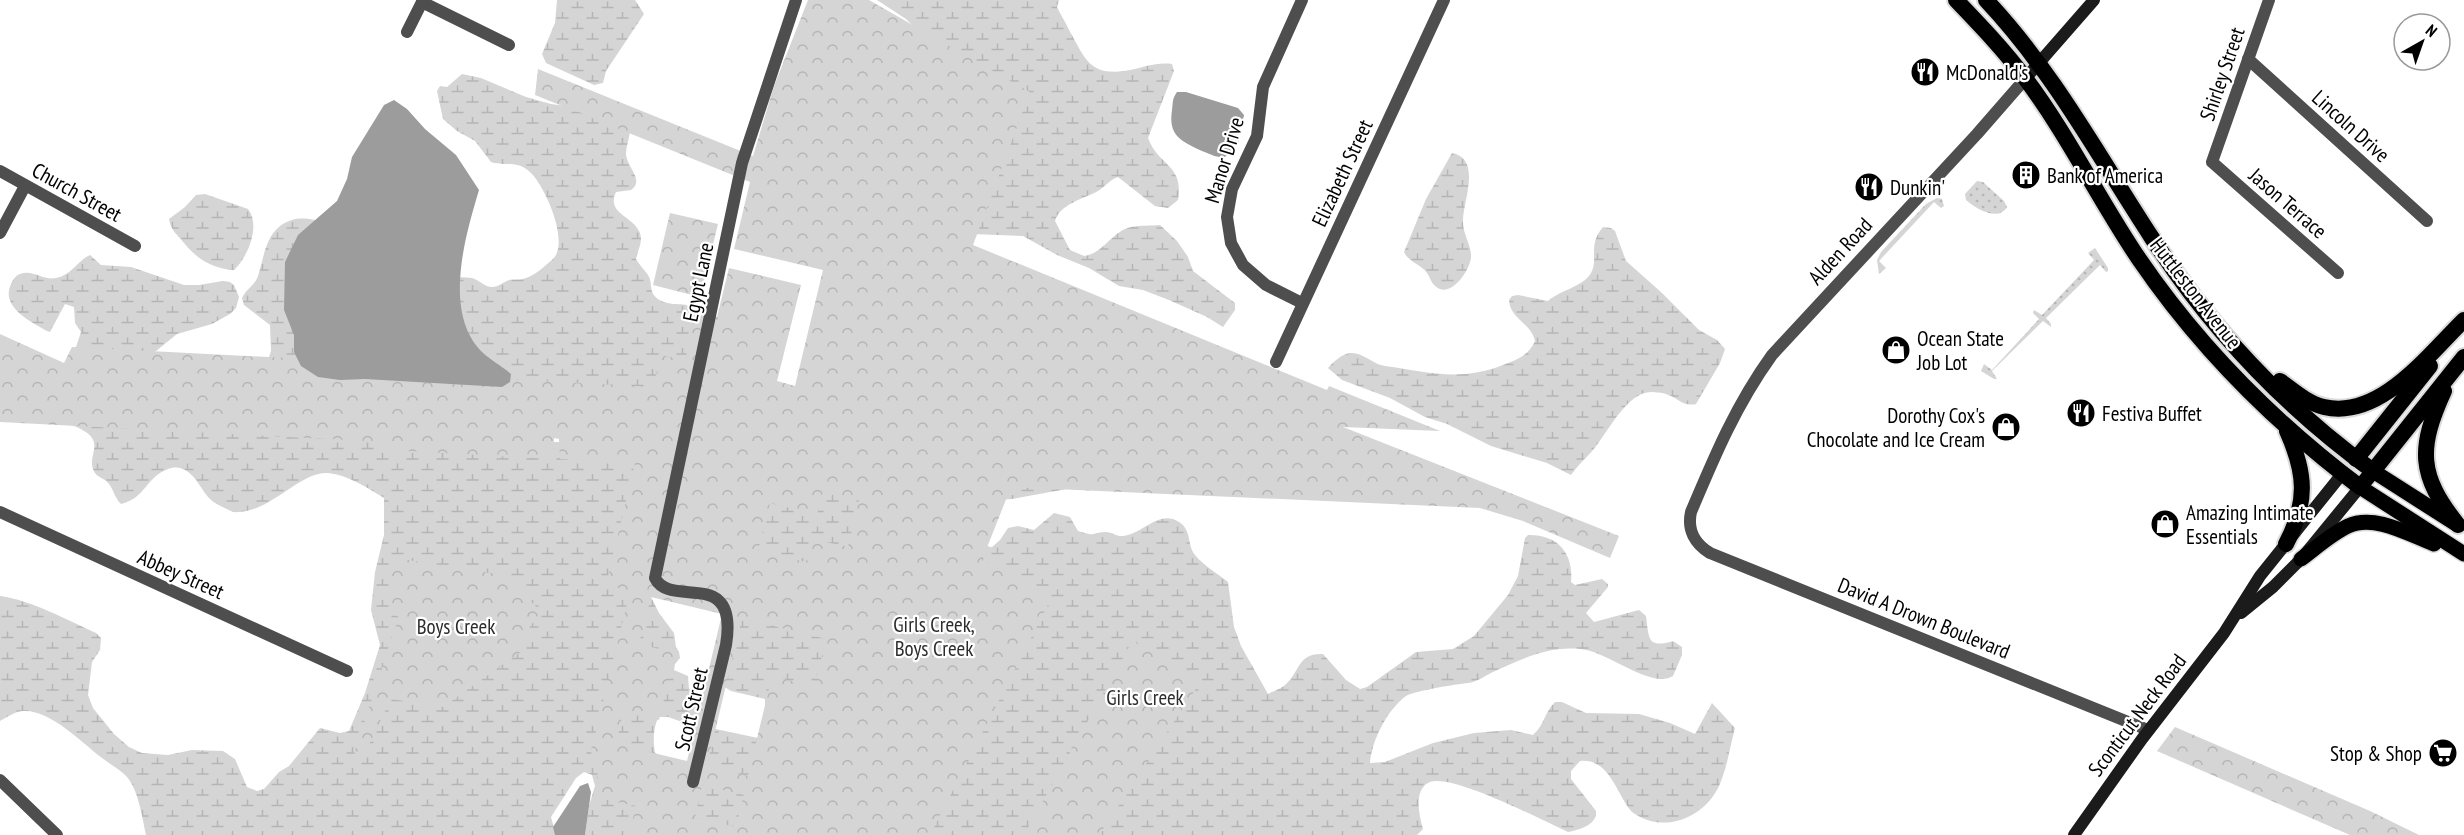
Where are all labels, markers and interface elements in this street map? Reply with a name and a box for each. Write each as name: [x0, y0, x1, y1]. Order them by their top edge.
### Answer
north arrow: [2392, 12, 2452, 72]
text: N: [2422, 20, 2441, 41]
street label: Shirley Street: [2193, 24, 2251, 124]
restaurant icon: McDonald's: [1909, 56, 1941, 88]
place label: McDonald's: [1946, 59, 2028, 86]
street label: Lincoln Drive: [2307, 84, 2395, 168]
street label: Manor Drive: [1198, 114, 1250, 206]
street label: Elizabeth Street: [1305, 115, 1379, 231]
street label: Church Street: [27, 156, 127, 228]
building icon: Bank of America: [2010, 159, 2042, 191]
street label: Jason Terrace: [2243, 161, 2332, 244]
place label: Bank of America: [2047, 162, 2163, 189]
restaurant icon: Dunkin': [1853, 171, 1885, 203]
place label: Dunkin': [1890, 174, 1945, 201]
street label: Alden Road: [1802, 212, 1878, 290]
street label: Huttleston Avenue: [2144, 232, 2248, 354]
street label: Egypt Lane: [676, 240, 720, 324]
place label: Ocean State Job Lot: [1916, 325, 2004, 376]
shop icon: Ocean State Job Lot: [1880, 334, 1912, 366]
restaurant icon: Festiva Buffet: [2065, 397, 2097, 429]
place label: Festiva Buffet: [2102, 400, 2202, 427]
place label: Dorothy Cox's Chocolate and Ice Cream: [1807, 402, 1985, 453]
shop icon: Dorothy Cox's Chocolate and Ice Cream: [1990, 411, 2022, 443]
place label: Amazing Intimate Essentials: [2186, 499, 2314, 550]
shop icon: Amazing Intimate Essentials: [2149, 508, 2181, 540]
street label: Abbey Street: [134, 543, 229, 605]
street label: David A Drown Boulevard: [1834, 571, 2014, 665]
park label: Girls Creek, Boys Creek: [893, 611, 975, 662]
park label: Boys Creek: [417, 613, 495, 640]
street label: Sconticut Neck Road: [2082, 648, 2192, 782]
street label: Scott Street: [668, 665, 714, 753]
park label: Girls Creek: [1106, 684, 1184, 711]
supermarket icon: Stop & Shop: [2427, 737, 2459, 769]
place label: Stop & Shop: [2330, 740, 2422, 767]

